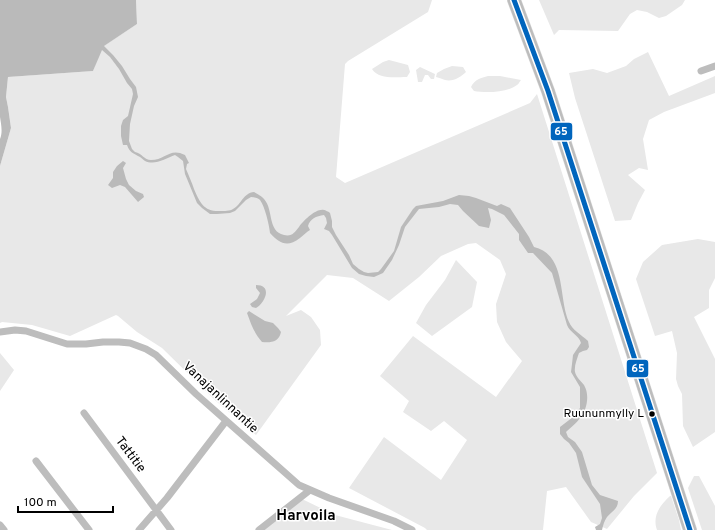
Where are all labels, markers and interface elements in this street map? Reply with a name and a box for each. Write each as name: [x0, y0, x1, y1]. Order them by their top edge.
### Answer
line badge: 65: [550, 122, 573, 141]
text: 65: [554, 125, 568, 139]
street label: Vanajanlinnantie: [179, 359, 261, 437]
line badge: 65: [626, 359, 649, 378]
text: 65: [631, 362, 645, 376]
place label: Ruununmylly L: [563, 406, 644, 422]
marker: Ruununmylly L: [647, 409, 657, 419]
street label: Tattitie: [111, 434, 149, 476]
scale bar: [18, 488, 113, 514]
text: 100 m: [24, 495, 57, 511]
district label: Harvoila: [276, 507, 336, 526]

